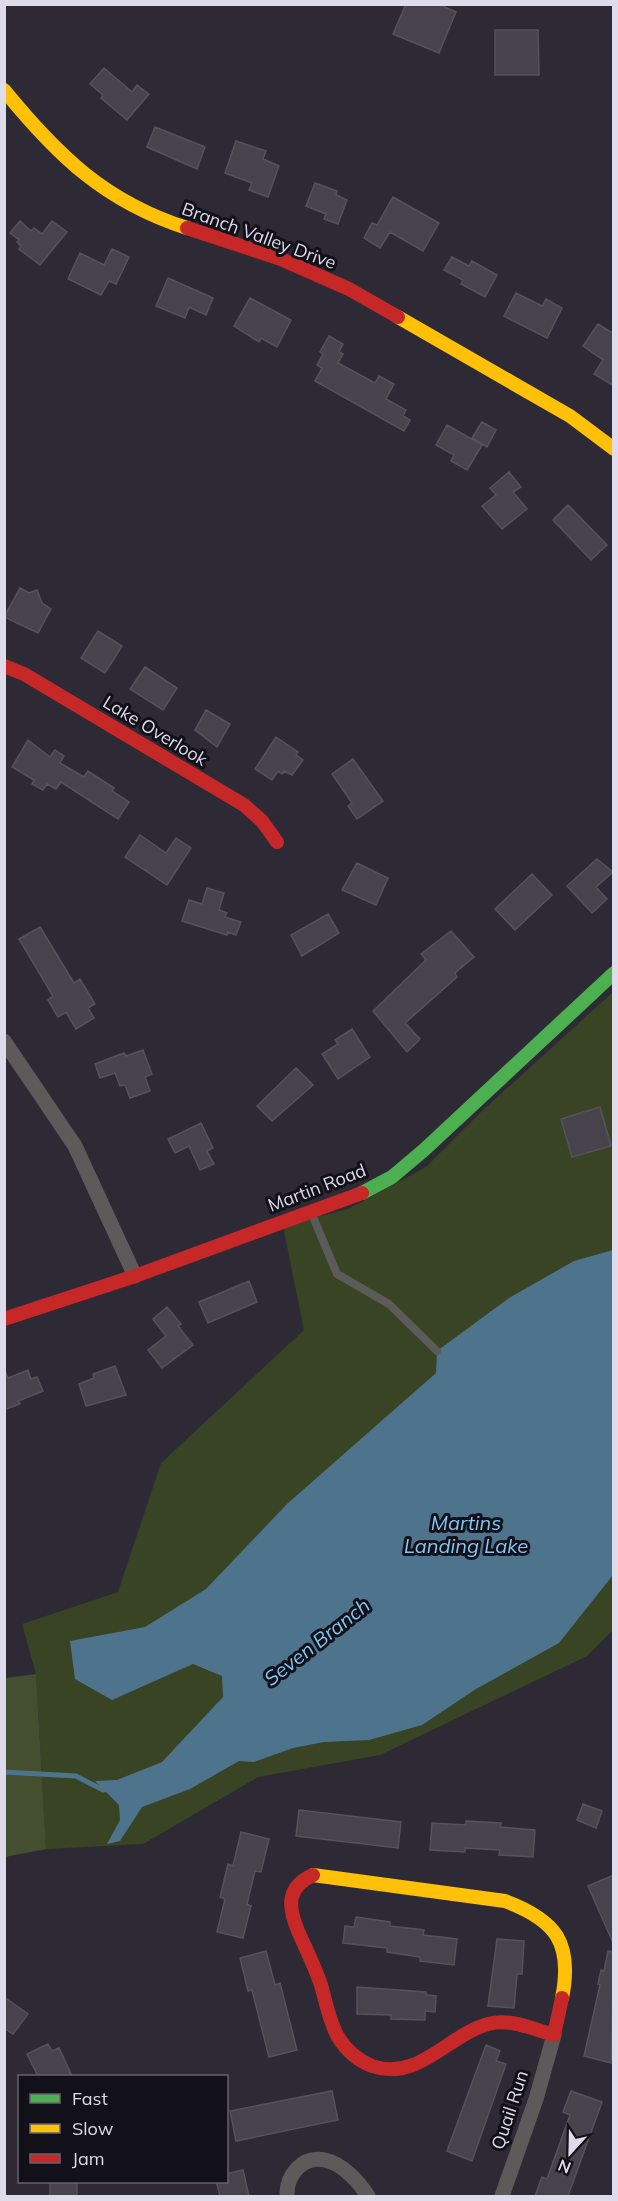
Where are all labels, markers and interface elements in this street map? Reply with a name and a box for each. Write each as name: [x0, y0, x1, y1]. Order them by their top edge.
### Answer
street label: Branch Valley Drive: [179, 197, 339, 274]
street label: Lake Overlook: [99, 690, 212, 771]
street label: Martin Road: [265, 1158, 369, 1217]
water label: Martins Landing Lake: [404, 1510, 528, 1558]
water label: Seven Branch: [259, 1592, 375, 1691]
street label: Quail Run: [486, 2067, 533, 2152]
legend: [18, 2075, 228, 2183]
text: Fast: [72, 2087, 108, 2110]
text: Slow: [72, 2117, 114, 2140]
north arrow: [540, 2123, 600, 2183]
text: Jam: [72, 2147, 105, 2170]
text: N: [555, 2155, 574, 2178]

